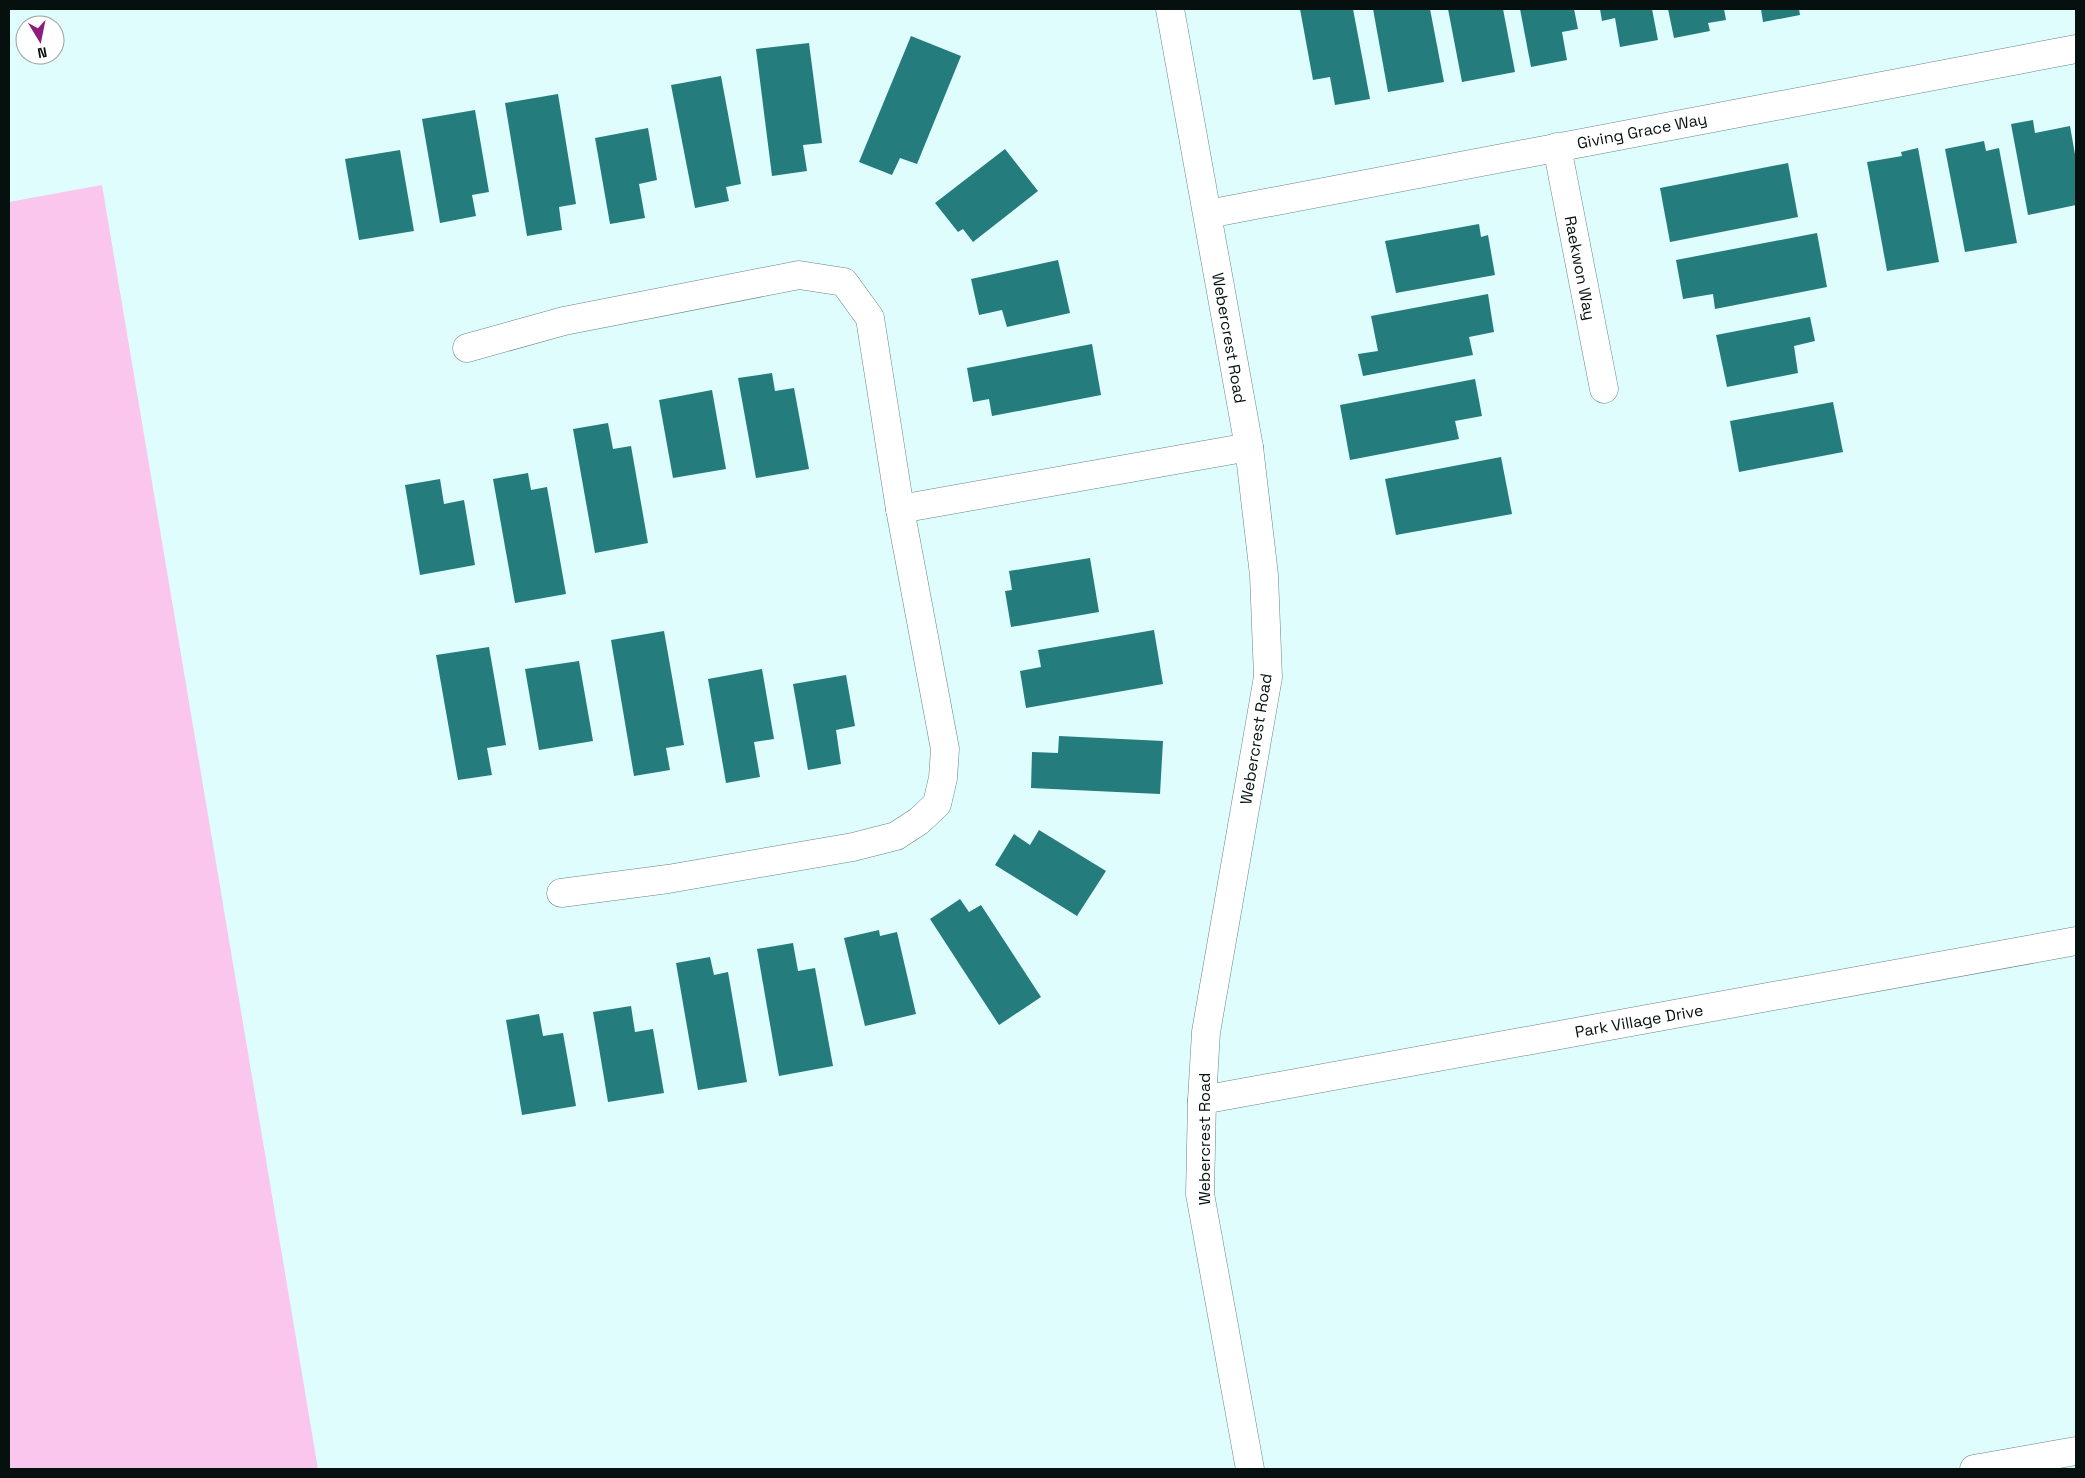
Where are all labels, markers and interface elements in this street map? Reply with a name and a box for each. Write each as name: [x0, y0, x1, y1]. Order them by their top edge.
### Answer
north arrow: [15, 15, 65, 65]
text: N: [36, 43, 48, 62]
street label: Giving Grace Way: [1575, 108, 1709, 154]
street label: Raekwon Way: [1560, 214, 1600, 322]
street label: Webercrest Road: [1207, 271, 1251, 405]
street label: Webercrest Road: [1235, 672, 1277, 806]
street label: Park Village Drive: [1573, 999, 1705, 1043]
street label: Webercrest Road: [1194, 1073, 1215, 1205]

